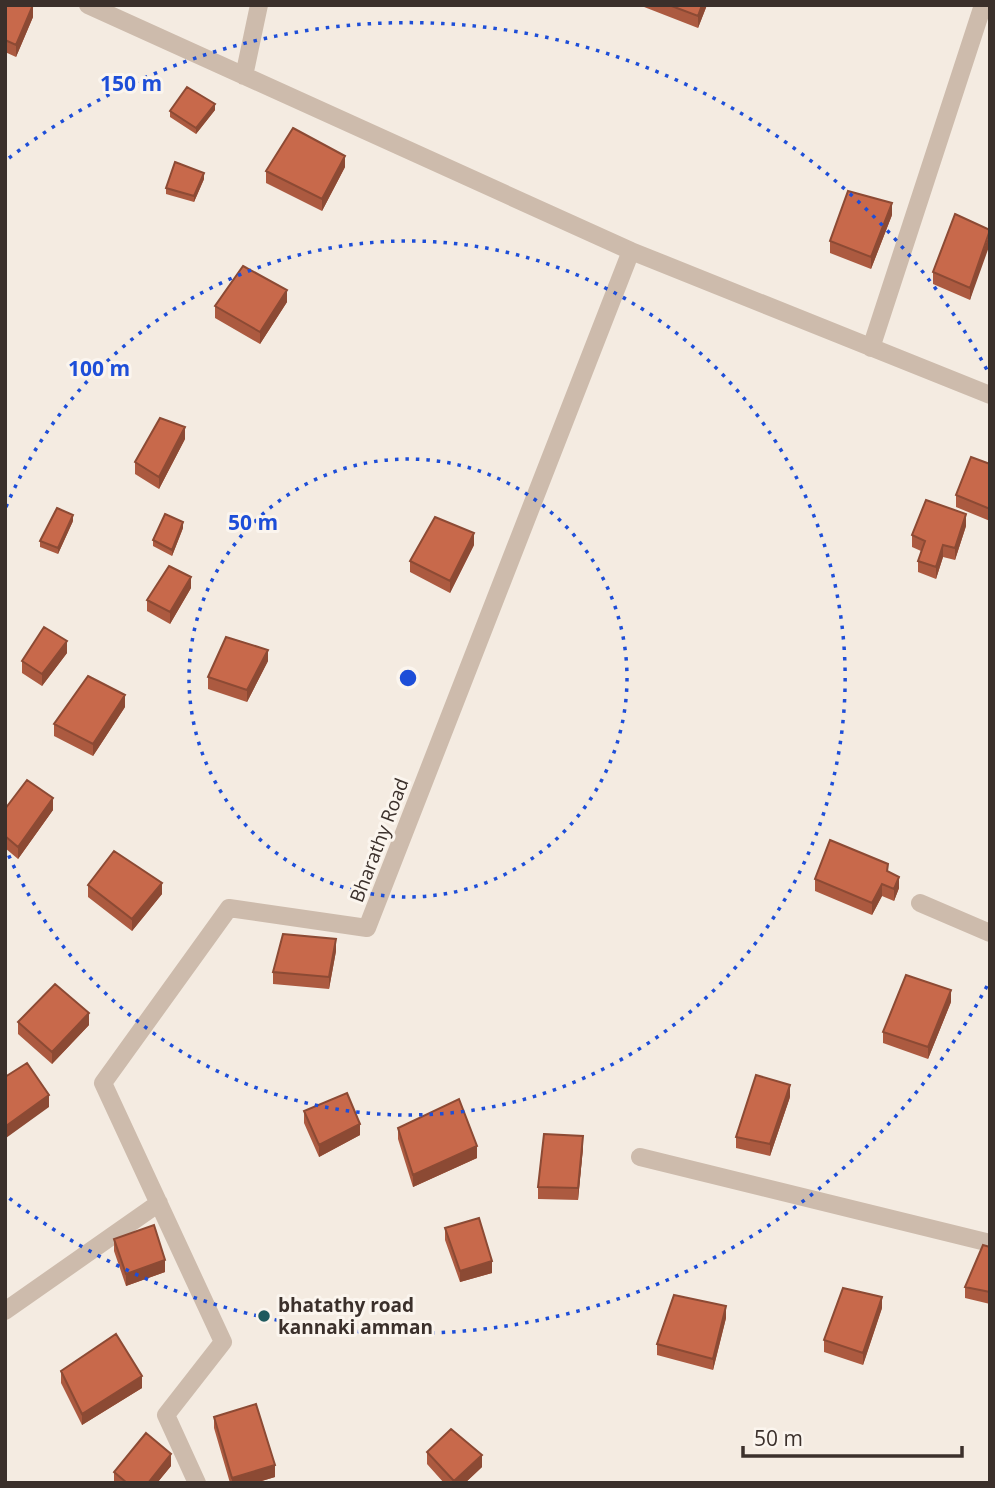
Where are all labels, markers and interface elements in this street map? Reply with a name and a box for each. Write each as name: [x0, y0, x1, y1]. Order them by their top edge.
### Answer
text: 150 m: [100, 69, 162, 97]
text: 100 m: [68, 354, 130, 382]
text: 50 m: [228, 508, 278, 536]
centre of rings: [396, 666, 420, 690]
street label: Bharathy Road: [343, 774, 415, 906]
place label: bhatathy road kannaki amman: [278, 1292, 433, 1340]
marker: bhatathy road kannaki amman: [256, 1308, 272, 1324]
scale bar: [743, 1414, 962, 1458]
text: 50 m: [754, 1424, 803, 1452]

